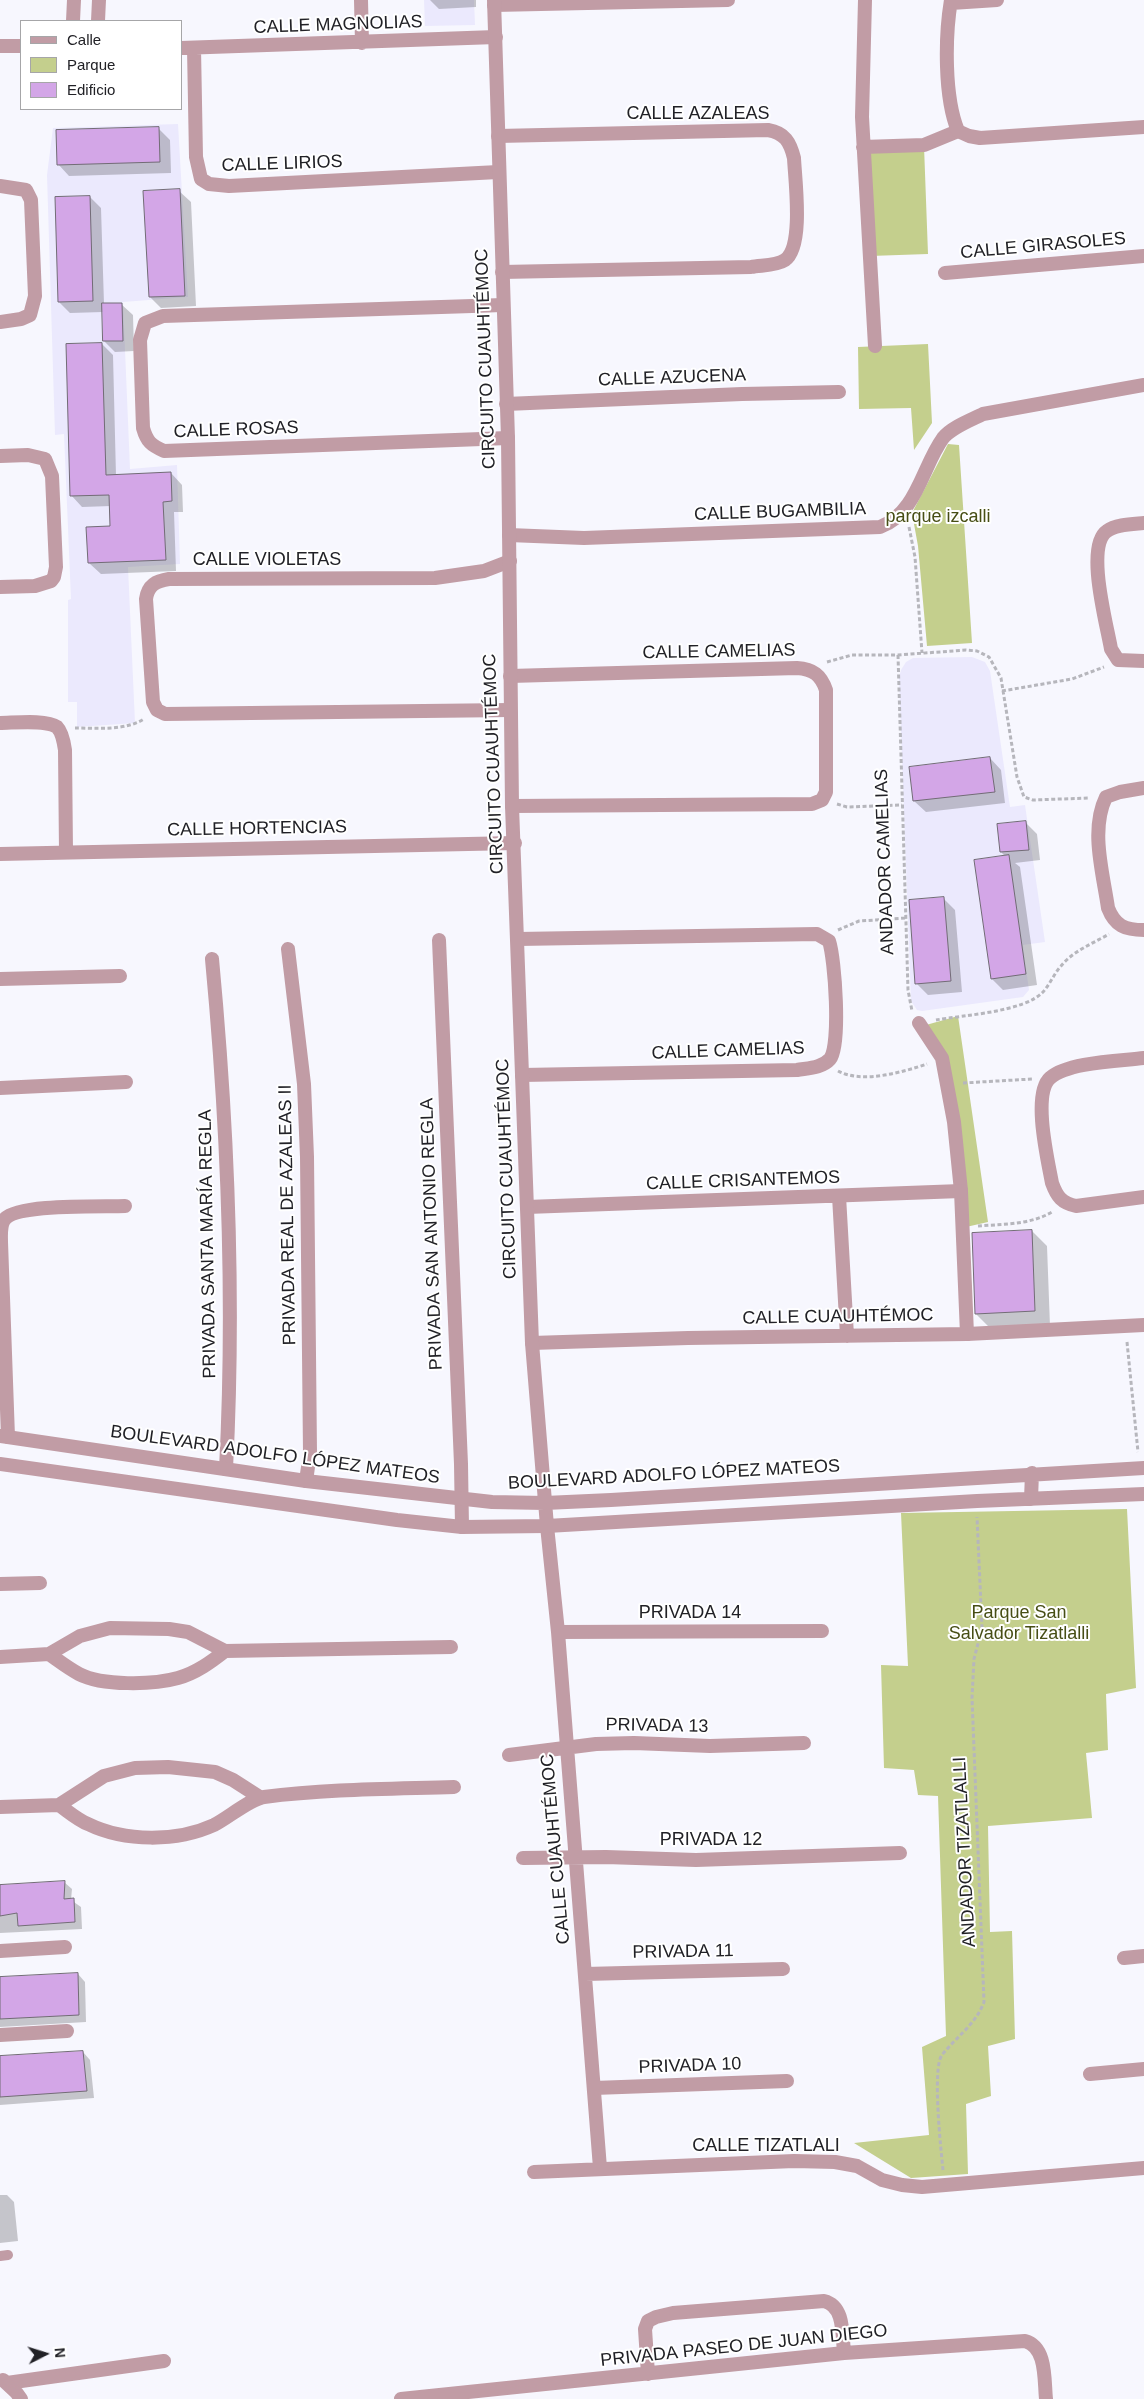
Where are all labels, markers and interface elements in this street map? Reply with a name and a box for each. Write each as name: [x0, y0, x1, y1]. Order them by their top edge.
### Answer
street label: CALLE MAGNOLIAS: [253, 11, 423, 39]
legend: [20, 20, 182, 110]
text: Calle: [67, 31, 101, 48]
text: Parque: [67, 56, 115, 73]
text: Edificio: [67, 81, 115, 98]
street label: CALLE AZALEAS: [626, 103, 770, 125]
street label: CALLE LIRIOS: [221, 151, 343, 177]
street label: CALLE GIRASOLES: [959, 228, 1127, 264]
street label: CIRCUITO CUAUHTÉMOC: [471, 248, 501, 470]
street label: CALLE AZUCENA: [598, 365, 746, 391]
street label: CALLE ROSAS: [173, 417, 299, 443]
street label: CALLE BUGAMBILIA: [694, 498, 866, 526]
park label: parque izcalli: [885, 506, 991, 528]
street label: CALLE VIOLETAS: [193, 549, 341, 571]
street label: CALLE CAMELIAS: [642, 640, 796, 664]
street label: CIRCUITO CUAUHTÉMOC: [479, 653, 509, 875]
street label: ANDADOR CAMELIAS: [871, 769, 899, 955]
street label: CALLE HORTENCIAS: [167, 817, 347, 841]
street label: CALLE CAMELIAS: [651, 1038, 805, 1064]
street label: CIRCUITO CUAUHTÉMOC: [492, 1058, 522, 1280]
street label: PRIVADA REAL DE AZALEAS II: [275, 1084, 301, 1346]
street label: PRIVADA SAN ANTONIO REGLA: [416, 1098, 448, 1370]
street label: PRIVADA SANTA MARÍA REGLA: [195, 1109, 221, 1379]
street label: CALLE CRISANTEMOS: [646, 1167, 840, 1195]
street label: CALLE CUAUHTÉMOC: [742, 1305, 934, 1329]
street label: BOULEVARD ADOLFO LÓPEZ MATEOS: [109, 1421, 441, 1489]
street label: BOULEVARD ADOLFO LÓPEZ MATEOS: [507, 1456, 841, 1494]
street label: PRIVADA 14: [639, 1602, 741, 1624]
park label: Parque San Salvador Tizatlalli: [949, 1602, 1089, 1645]
street label: PRIVADA 13: [605, 1714, 709, 1738]
street label: CALLE CUAUHTÉMOC: [537, 1753, 575, 1945]
street label: ANDADOR TIZATLALLI: [949, 1756, 981, 1948]
street label: PRIVADA 12: [660, 1829, 762, 1851]
street label: PRIVADA 11: [632, 1940, 734, 1964]
street label: PRIVADA 10: [638, 2053, 742, 2079]
street label: CALLE TIZATLALI: [692, 2135, 840, 2157]
street label: PRIVADA PASEO DE JUAN DIEGO: [599, 2320, 889, 2372]
north arrow: [20, 2329, 70, 2379]
text: N: [52, 2347, 68, 2358]

